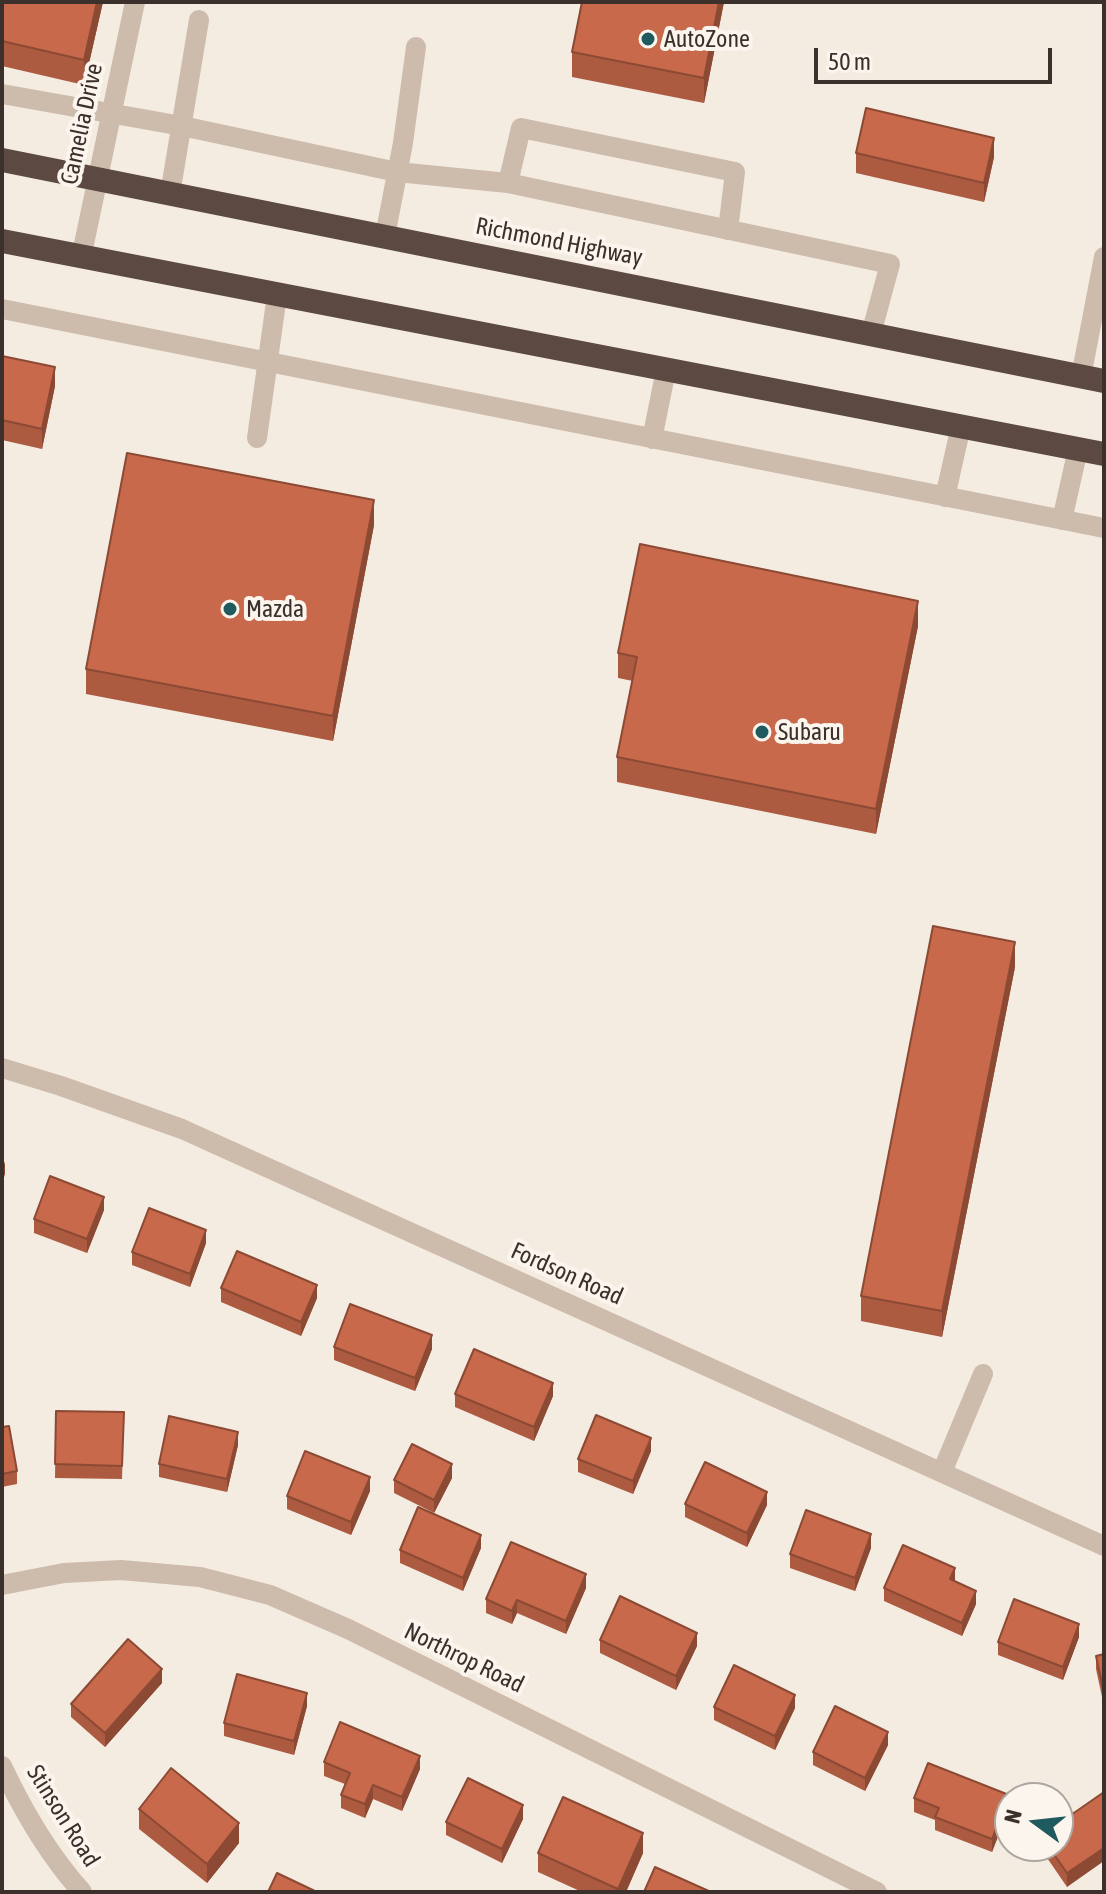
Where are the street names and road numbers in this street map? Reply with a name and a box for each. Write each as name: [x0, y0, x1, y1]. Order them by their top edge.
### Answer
street label: Camelia Drive: [55, 61, 109, 187]
street label: Richmond Highway: [473, 212, 645, 272]
street label: Fordson Road: [507, 1237, 627, 1311]
street label: Northrop Road: [399, 1617, 529, 1699]
street label: Stinson Road: [20, 1760, 106, 1872]

